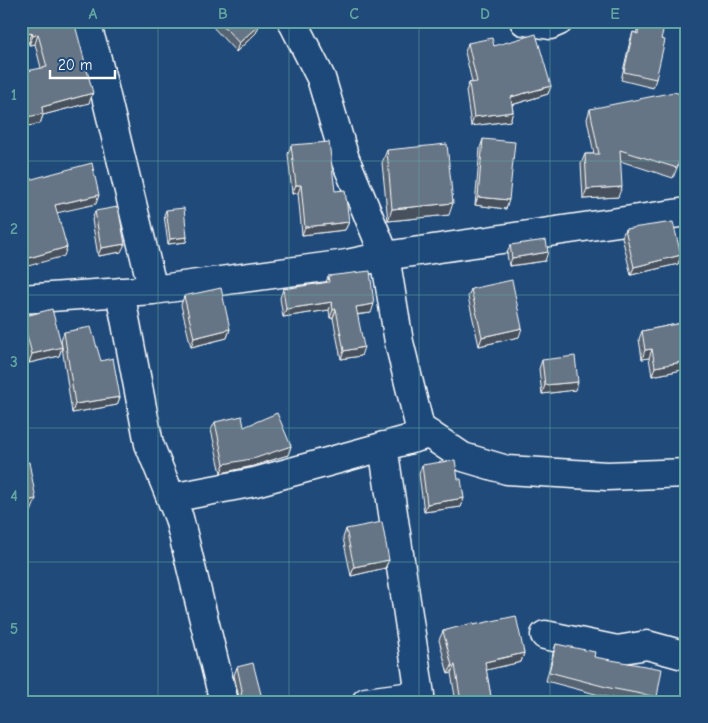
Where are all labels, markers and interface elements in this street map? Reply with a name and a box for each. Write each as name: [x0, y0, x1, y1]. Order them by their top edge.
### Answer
text: A: [89, 5, 98, 23]
text: B: [218, 5, 228, 23]
text: C: [349, 5, 359, 23]
text: D: [480, 5, 490, 23]
text: E: [610, 5, 620, 23]
scale bar: [50, 48, 115, 80]
text: 20 m: [58, 56, 92, 74]
text: 1: [11, 86, 17, 104]
text: 2: [10, 220, 18, 238]
text: 3: [10, 353, 18, 371]
text: 4: [10, 487, 18, 505]
text: 5: [10, 620, 18, 638]

